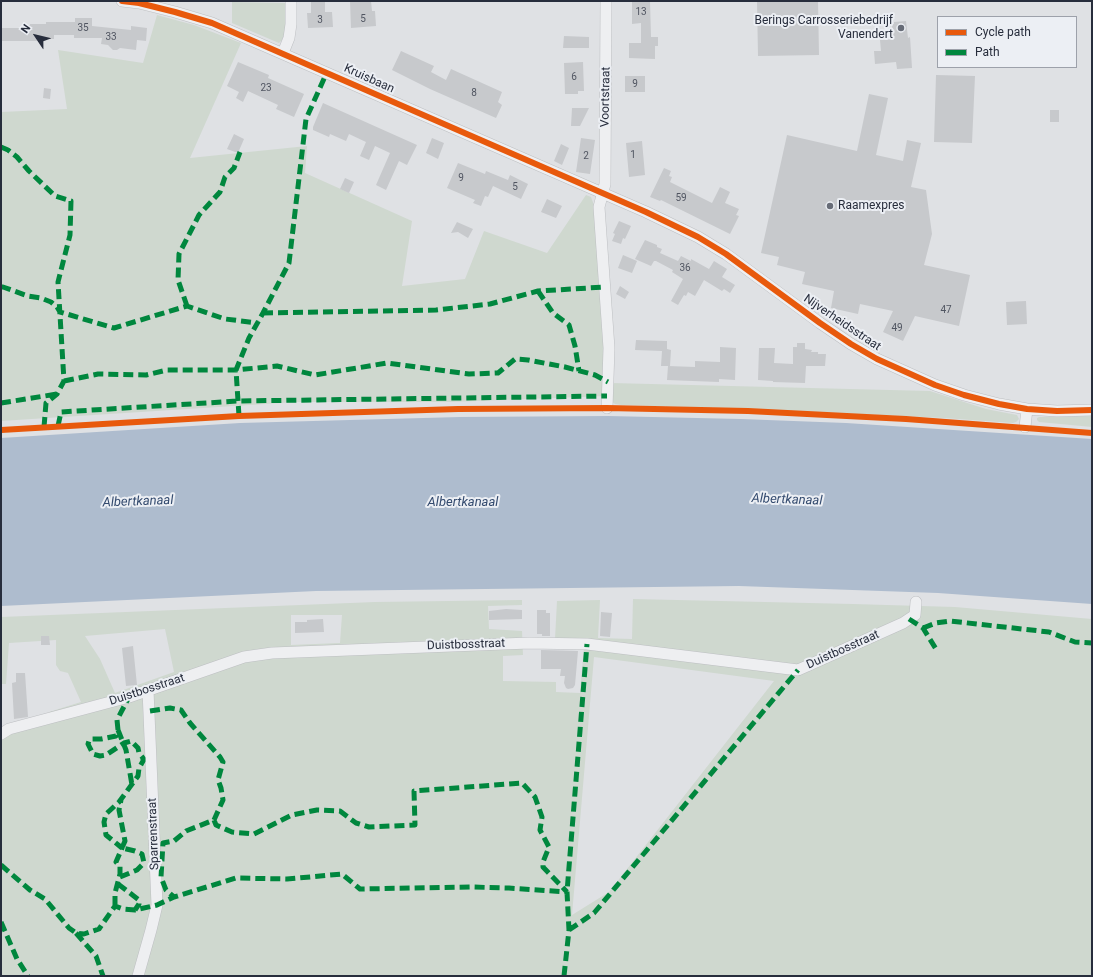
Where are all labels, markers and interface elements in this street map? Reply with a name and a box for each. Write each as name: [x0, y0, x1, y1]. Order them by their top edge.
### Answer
house number: 13: [635, 6, 647, 18]
house number: 5: [360, 13, 366, 25]
house number: 3: [317, 14, 323, 26]
place label: Berings Carrosseriebedrijf Vanendert: [754, 14, 893, 42]
north arrow: [16, 16, 56, 56]
legend: [937, 16, 1077, 68]
text: N: [18, 22, 33, 36]
house number: 35: [77, 22, 89, 34]
marker: Berings Carrosseriebedrijf Vanendert: [896, 23, 906, 33]
text: Cycle path: [975, 25, 1031, 39]
house number: 33: [105, 31, 117, 43]
text: Path: [975, 45, 1000, 59]
street label: Kruisbaan: [342, 61, 396, 97]
street label: Voortstraat: [598, 67, 614, 127]
house number: 6: [571, 71, 577, 83]
house number: 9: [632, 78, 638, 90]
house number: 23: [260, 82, 272, 94]
house number: 8: [471, 87, 477, 99]
house number: 1: [630, 149, 636, 161]
house number: 2: [583, 150, 589, 162]
house number: 9: [458, 172, 464, 184]
house number: 5: [512, 181, 518, 193]
house number: 59: [675, 192, 687, 204]
place label: Raamexpres: [838, 199, 905, 213]
marker: Raamexpres: [825, 201, 835, 211]
house number: 36: [679, 262, 691, 274]
street label: Nijverheidsstraat: [801, 292, 883, 354]
house number: 47: [940, 304, 952, 316]
house number: 49: [891, 322, 903, 334]
water label: Albertkanaal: [751, 491, 823, 509]
water label: Albertkanaal: [102, 493, 174, 511]
water label: Albertkanaal: [428, 495, 498, 511]
street label: Duistbosstraat: [804, 628, 882, 672]
street label: Duistbosstraat: [427, 636, 505, 654]
street label: Duistbosstraat: [108, 671, 186, 709]
street label: Sparrenstraat: [146, 798, 162, 870]

